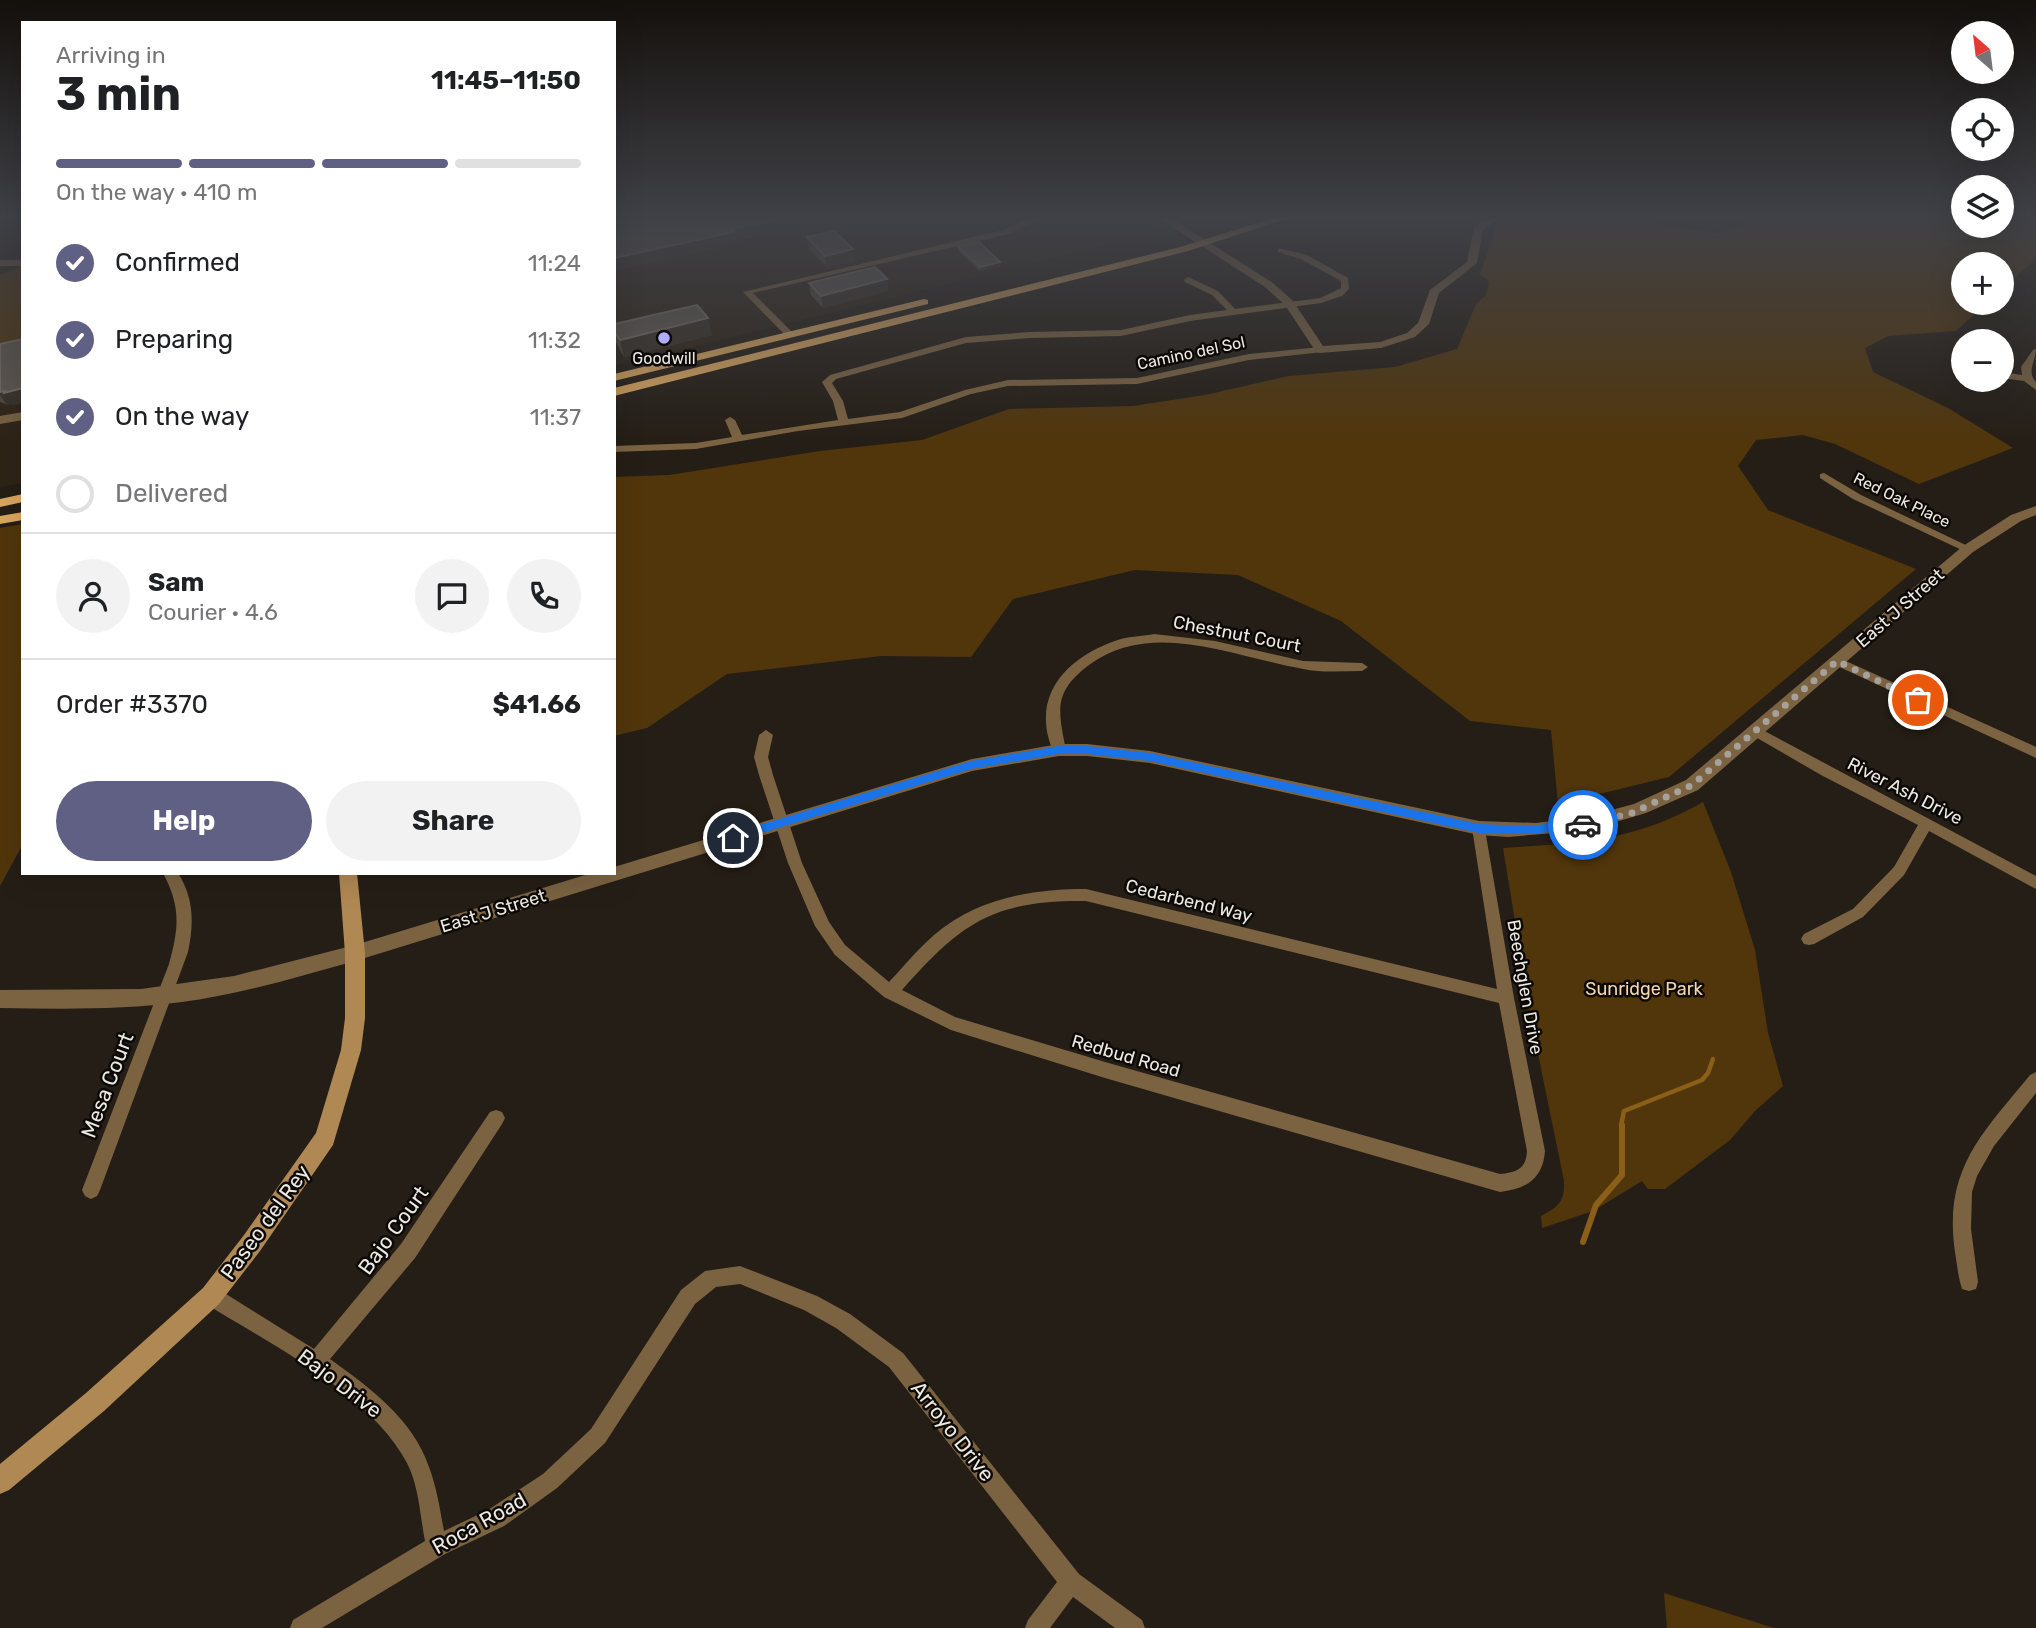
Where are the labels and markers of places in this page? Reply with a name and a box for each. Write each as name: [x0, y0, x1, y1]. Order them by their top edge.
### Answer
marker: Goodwill: [656, 330, 672, 346]
place label: Goodwill: [632, 349, 696, 368]
pin: [1888, 670, 1948, 730]
pin: [703, 808, 763, 868]

